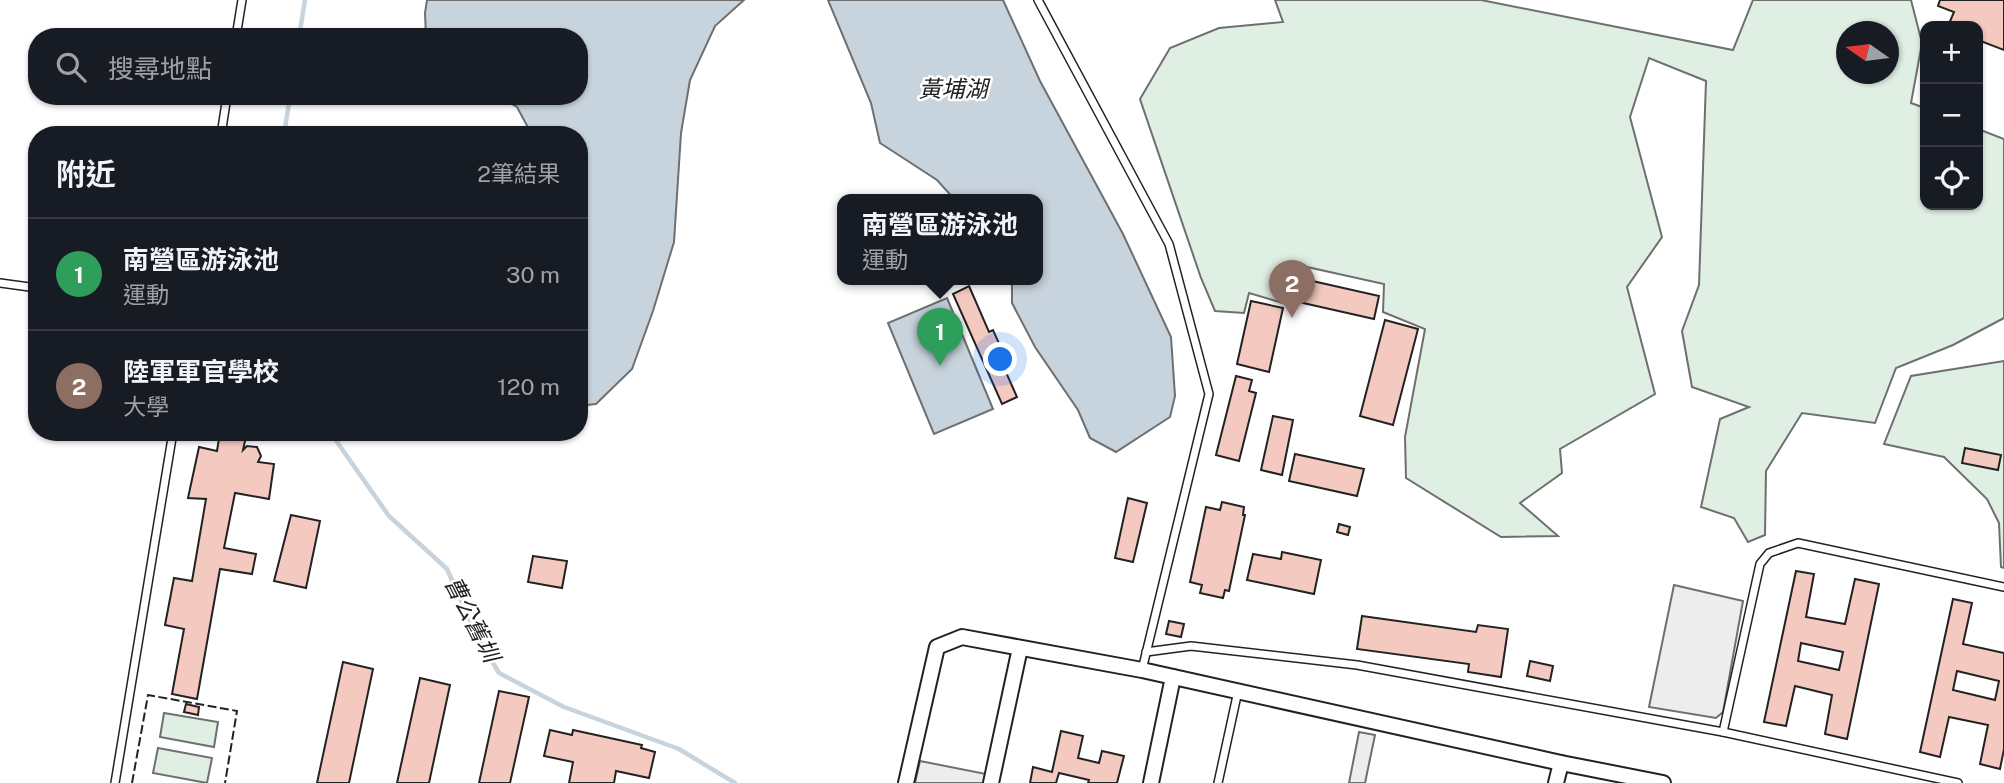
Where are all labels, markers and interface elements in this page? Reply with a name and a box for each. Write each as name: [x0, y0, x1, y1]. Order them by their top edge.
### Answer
north arrow: [1836, 21, 1899, 84]
map controls: [1920, 21, 1983, 210]
button: +: [1920, 21, 1983, 84]
search box: [28, 28, 588, 105]
icon: search: [52, 48, 90, 86]
text: 搜尋地點: [108, 53, 212, 84]
water label: 黃埔湖: [919, 75, 991, 102]
button: −: [1920, 84, 1983, 147]
button: locate: [1920, 147, 1983, 210]
text: 附近: [56, 156, 116, 192]
text: 2筆結果: [477, 160, 560, 187]
popup: [837, 194, 1043, 285]
text: 南營區游泳池: [862, 209, 1018, 240]
text: 南營區游泳池: [123, 244, 279, 275]
text: 運動: [862, 246, 908, 273]
pin: 2: [1269, 260, 1315, 318]
text: 1: [74, 261, 84, 288]
text: 30 m: [506, 261, 560, 288]
text: 運動: [123, 281, 169, 308]
pin: 1: [917, 308, 963, 366]
your location: [983, 342, 1017, 376]
text: 陸軍軍官學校: [123, 356, 279, 387]
text: 2: [72, 373, 86, 400]
text: 120 m: [497, 373, 560, 400]
text: 大學: [123, 393, 169, 420]
water label: 曹公舊圳: [440, 572, 507, 669]

